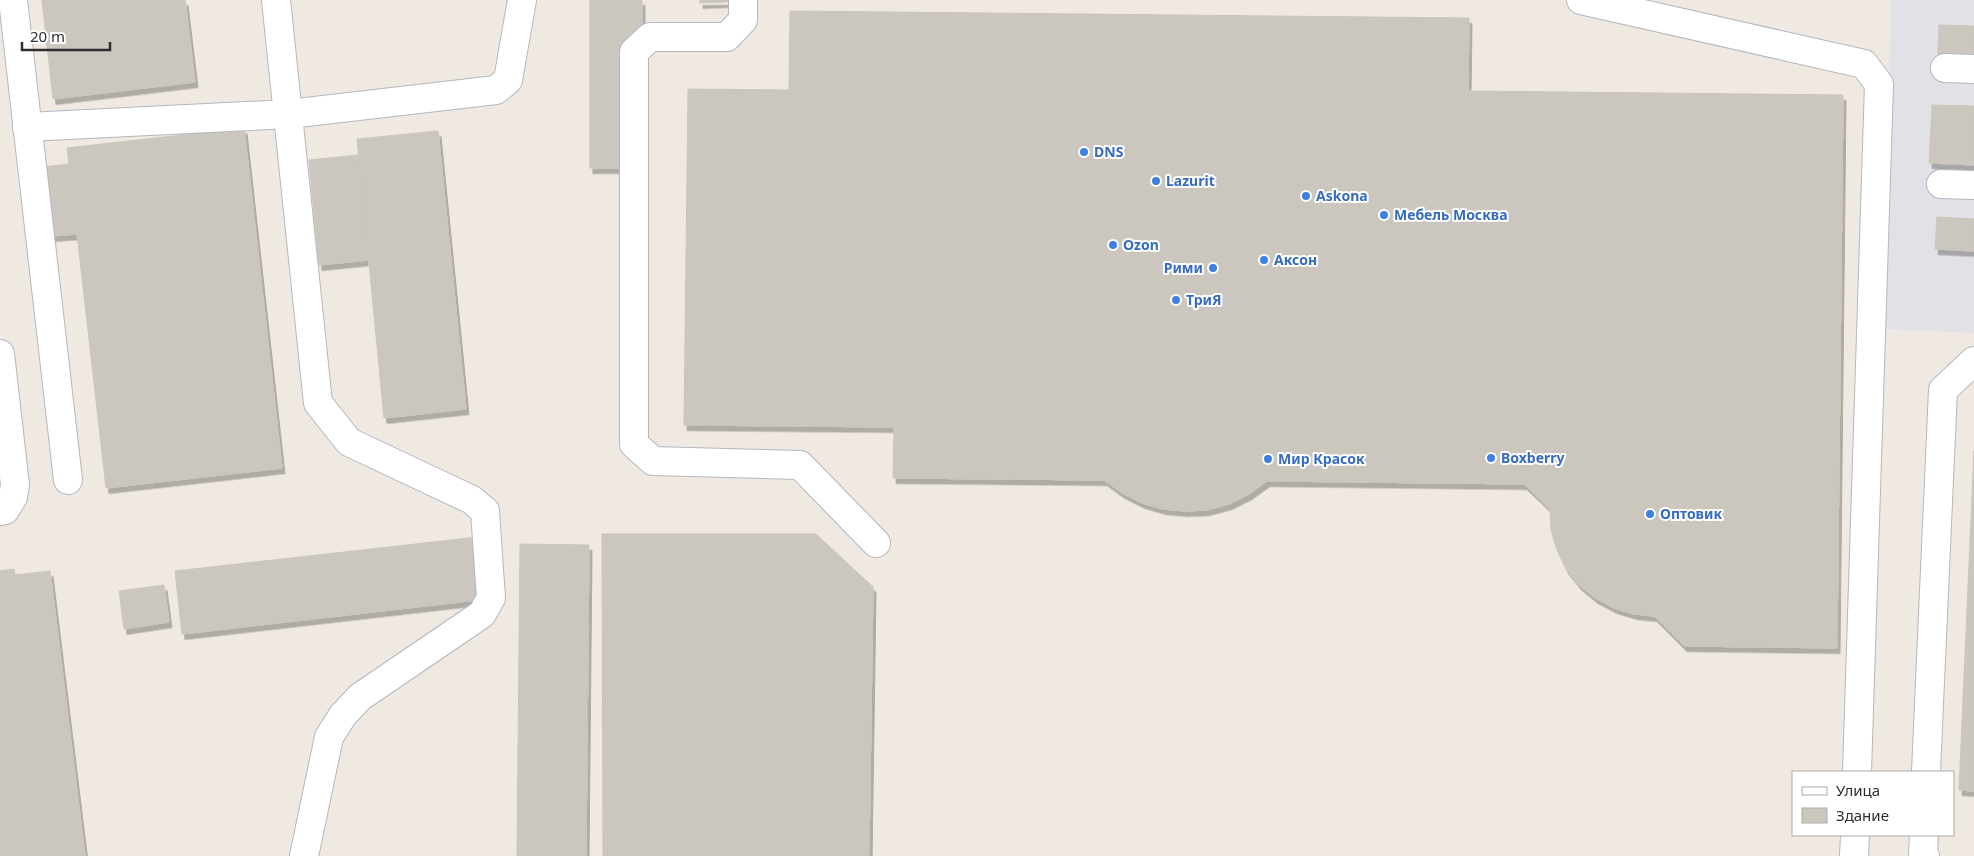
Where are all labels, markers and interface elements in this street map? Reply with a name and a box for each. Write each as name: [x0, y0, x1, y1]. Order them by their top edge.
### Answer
scale bar: [22, 20, 110, 52]
text: 20 m: [30, 26, 65, 46]
place label: DNS: [1094, 142, 1124, 161]
marker: DNS: [1078, 146, 1090, 158]
place label: Lazurit: [1166, 171, 1215, 190]
marker: Lazurit: [1150, 175, 1162, 187]
place label: Askona: [1316, 186, 1368, 205]
marker: Askona: [1300, 190, 1312, 202]
place label: Мебель Москва: [1394, 205, 1507, 224]
marker: Мебель Москва: [1378, 209, 1390, 221]
place label: Ozon: [1123, 235, 1159, 254]
marker: Ozon: [1107, 239, 1119, 251]
place label: Аксон: [1274, 250, 1317, 269]
marker: Аксон: [1258, 254, 1270, 266]
place label: Рими: [1164, 258, 1203, 277]
marker: Рими: [1207, 262, 1219, 274]
place label: ТриЯ: [1186, 290, 1222, 309]
marker: ТриЯ: [1170, 294, 1182, 306]
place label: Boxberry: [1501, 448, 1565, 467]
place label: Мир Красок: [1278, 449, 1365, 468]
marker: Boxberry: [1485, 452, 1497, 464]
marker: Мир Красок: [1262, 453, 1274, 465]
place label: Оптовик: [1660, 504, 1722, 523]
marker: Оптовик: [1644, 508, 1656, 520]
legend: [1792, 771, 1954, 836]
text: Улица: [1836, 780, 1880, 800]
text: Здание: [1836, 805, 1889, 825]

